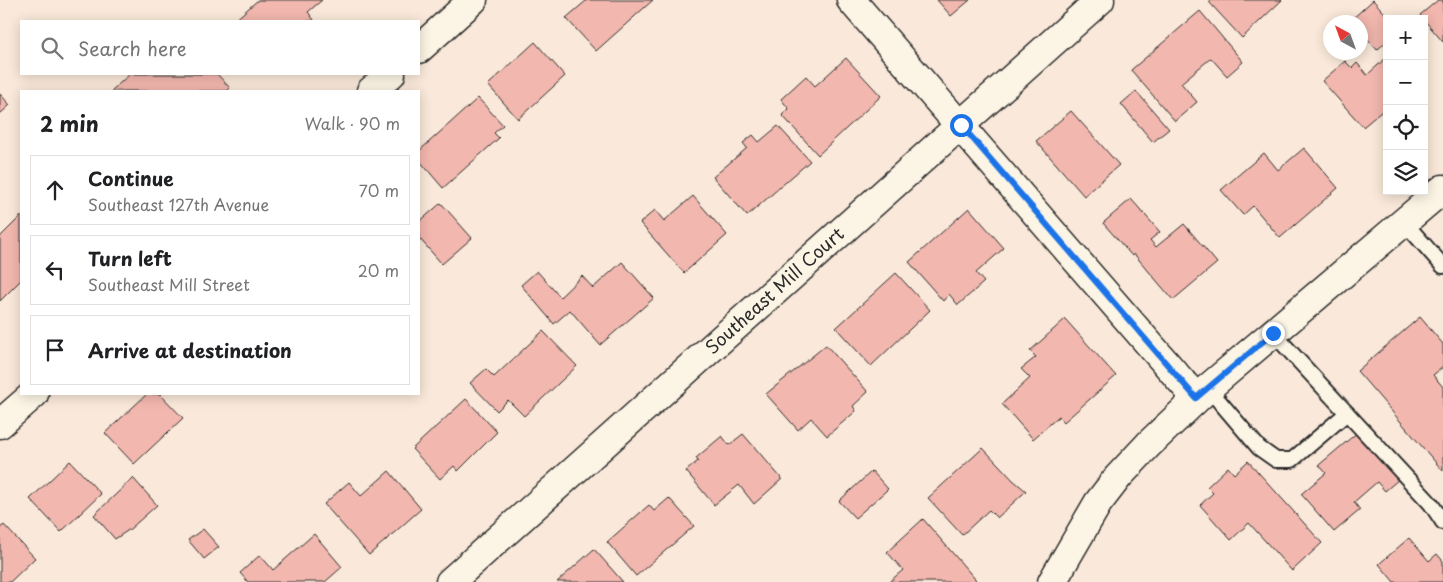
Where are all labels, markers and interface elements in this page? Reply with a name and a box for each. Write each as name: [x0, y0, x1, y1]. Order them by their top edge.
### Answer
north arrow: [1323, 15, 1368, 60]
map controls: [1383, 15, 1428, 195]
button: +: [1383, 15, 1428, 60]
search box: [20, 20, 420, 75]
icon: search: [38, 34, 66, 62]
text: Search here: [78, 34, 187, 62]
button: −: [1383, 60, 1428, 105]
button: locate: [1383, 105, 1428, 150]
text: 2 min: [40, 107, 99, 139]
text: Walk · 90 m: [305, 111, 400, 135]
route start: [950, 114, 973, 137]
button: layers: [1383, 150, 1428, 195]
text: Continue: [88, 164, 174, 192]
icon: ahead: [41, 176, 69, 204]
text: 70 m: [359, 178, 399, 202]
text: Southeast 127th Avenue: [88, 192, 269, 216]
street label: Southeast Mill Court: [699, 220, 849, 360]
text: Turn left: [88, 244, 172, 272]
icon: left: [41, 256, 69, 284]
text: 20 m: [358, 258, 399, 282]
text: Southeast Mill Street: [88, 272, 250, 296]
route end: [1262, 322, 1285, 345]
icon: arrive: [41, 336, 69, 364]
text: Arrive at destination: [88, 336, 292, 364]

